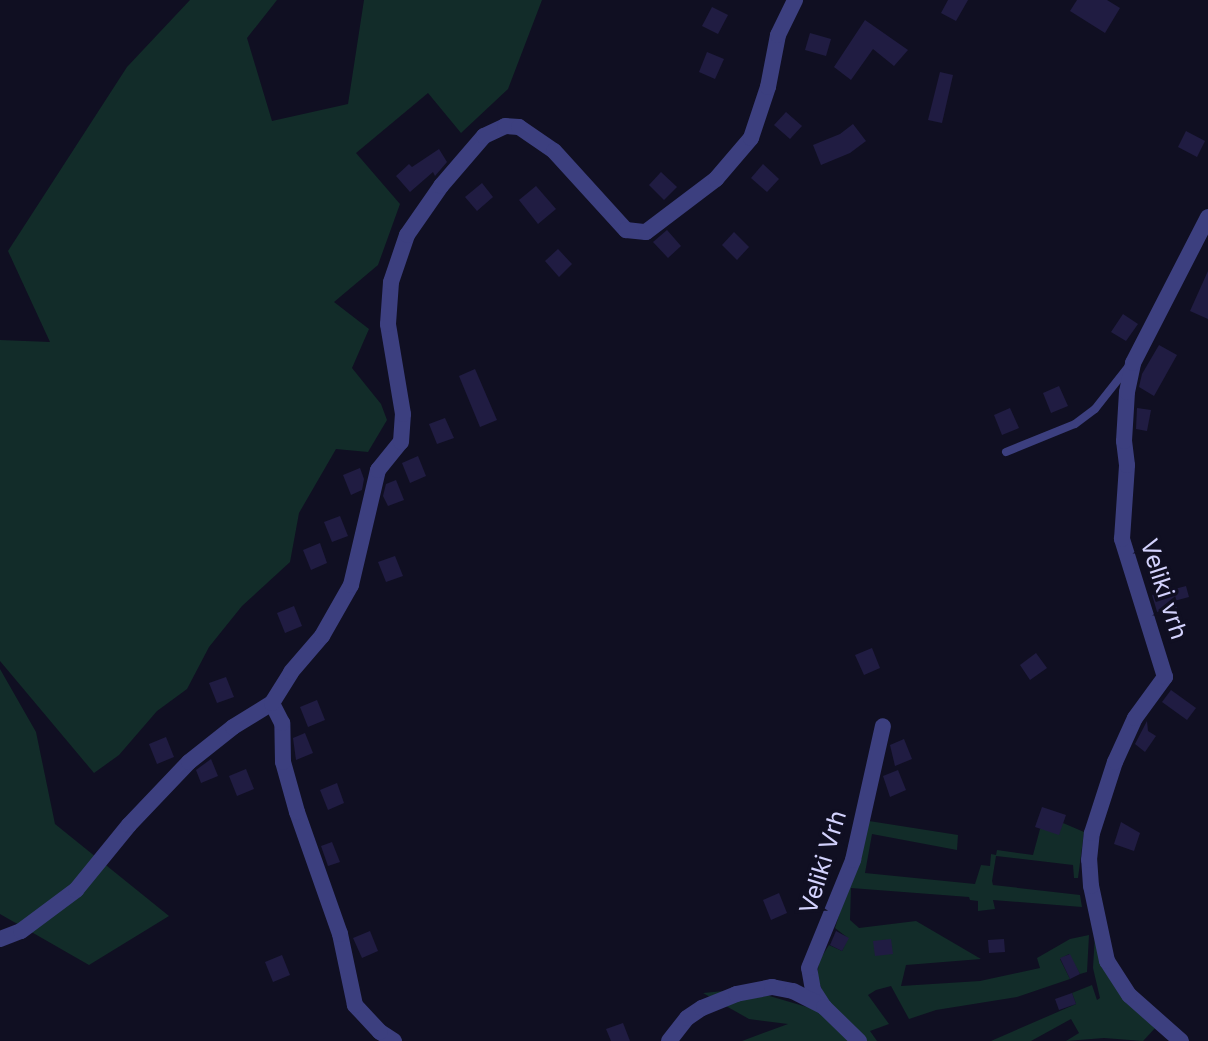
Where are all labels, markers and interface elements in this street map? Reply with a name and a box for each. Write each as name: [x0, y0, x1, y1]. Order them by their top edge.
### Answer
street label: Veliki vrh: [1134, 535, 1194, 643]
street label: Veliki Vrh: [794, 807, 852, 917]

